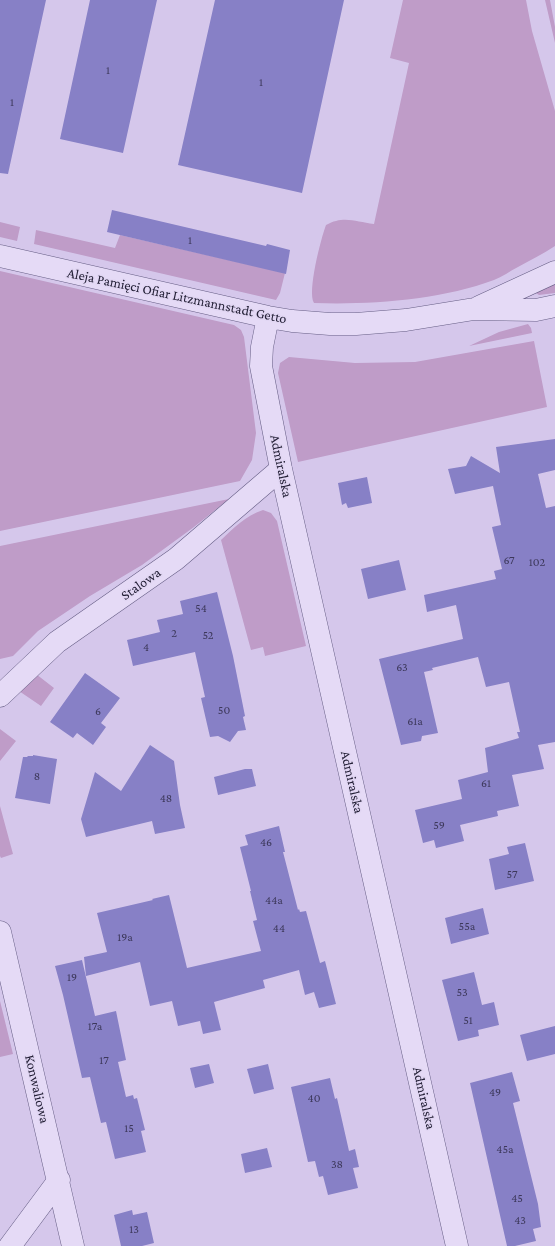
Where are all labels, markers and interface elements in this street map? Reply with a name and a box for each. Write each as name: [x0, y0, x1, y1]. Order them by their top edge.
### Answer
house number: 1: [106, 63, 110, 77]
house number: 1: [259, 75, 263, 89]
house number: 1: [10, 95, 14, 109]
house number: 1: [188, 233, 192, 247]
street label: Aleja Pamięci Ofiar Litzmannstadt Getto: [66, 264, 288, 328]
street label: Admiralska: [266, 433, 296, 499]
house number: 67: [503, 553, 515, 567]
house number: 102: [529, 555, 545, 569]
street label: Stalowa: [118, 564, 164, 604]
house number: 54: [195, 601, 207, 615]
house number: 2: [171, 626, 177, 640]
house number: 52: [202, 628, 214, 642]
house number: 4: [143, 640, 149, 654]
house number: 63: [396, 660, 408, 674]
house number: 50: [218, 703, 230, 717]
house number: 6: [95, 704, 101, 718]
house number: 61a: [407, 714, 423, 728]
street label: Admiralska: [337, 749, 367, 815]
house number: 8: [34, 769, 40, 783]
house number: 61: [481, 776, 491, 790]
house number: 48: [160, 791, 172, 805]
house number: 59: [433, 818, 445, 832]
house number: 46: [260, 835, 272, 849]
house number: 57: [507, 867, 517, 881]
house number: 44a: [265, 893, 283, 907]
house number: 55a: [459, 919, 475, 933]
house number: 44: [273, 921, 285, 935]
house number: 19a: [117, 930, 133, 944]
house number: 19: [67, 970, 77, 984]
house number: 53: [456, 985, 468, 999]
house number: 51: [463, 1013, 473, 1027]
house number: 17a: [88, 1019, 102, 1033]
street label: Konwaliowa: [21, 1053, 53, 1125]
house number: 17: [99, 1053, 109, 1067]
street label: Admiralska: [409, 1065, 439, 1131]
house number: 49: [489, 1085, 501, 1099]
house number: 40: [308, 1091, 320, 1105]
house number: 15: [124, 1121, 134, 1135]
house number: 45a: [496, 1142, 514, 1156]
house number: 38: [331, 1157, 343, 1171]
house number: 45: [511, 1191, 523, 1205]
house number: 43: [514, 1213, 526, 1227]
house number: 13: [129, 1222, 139, 1236]

